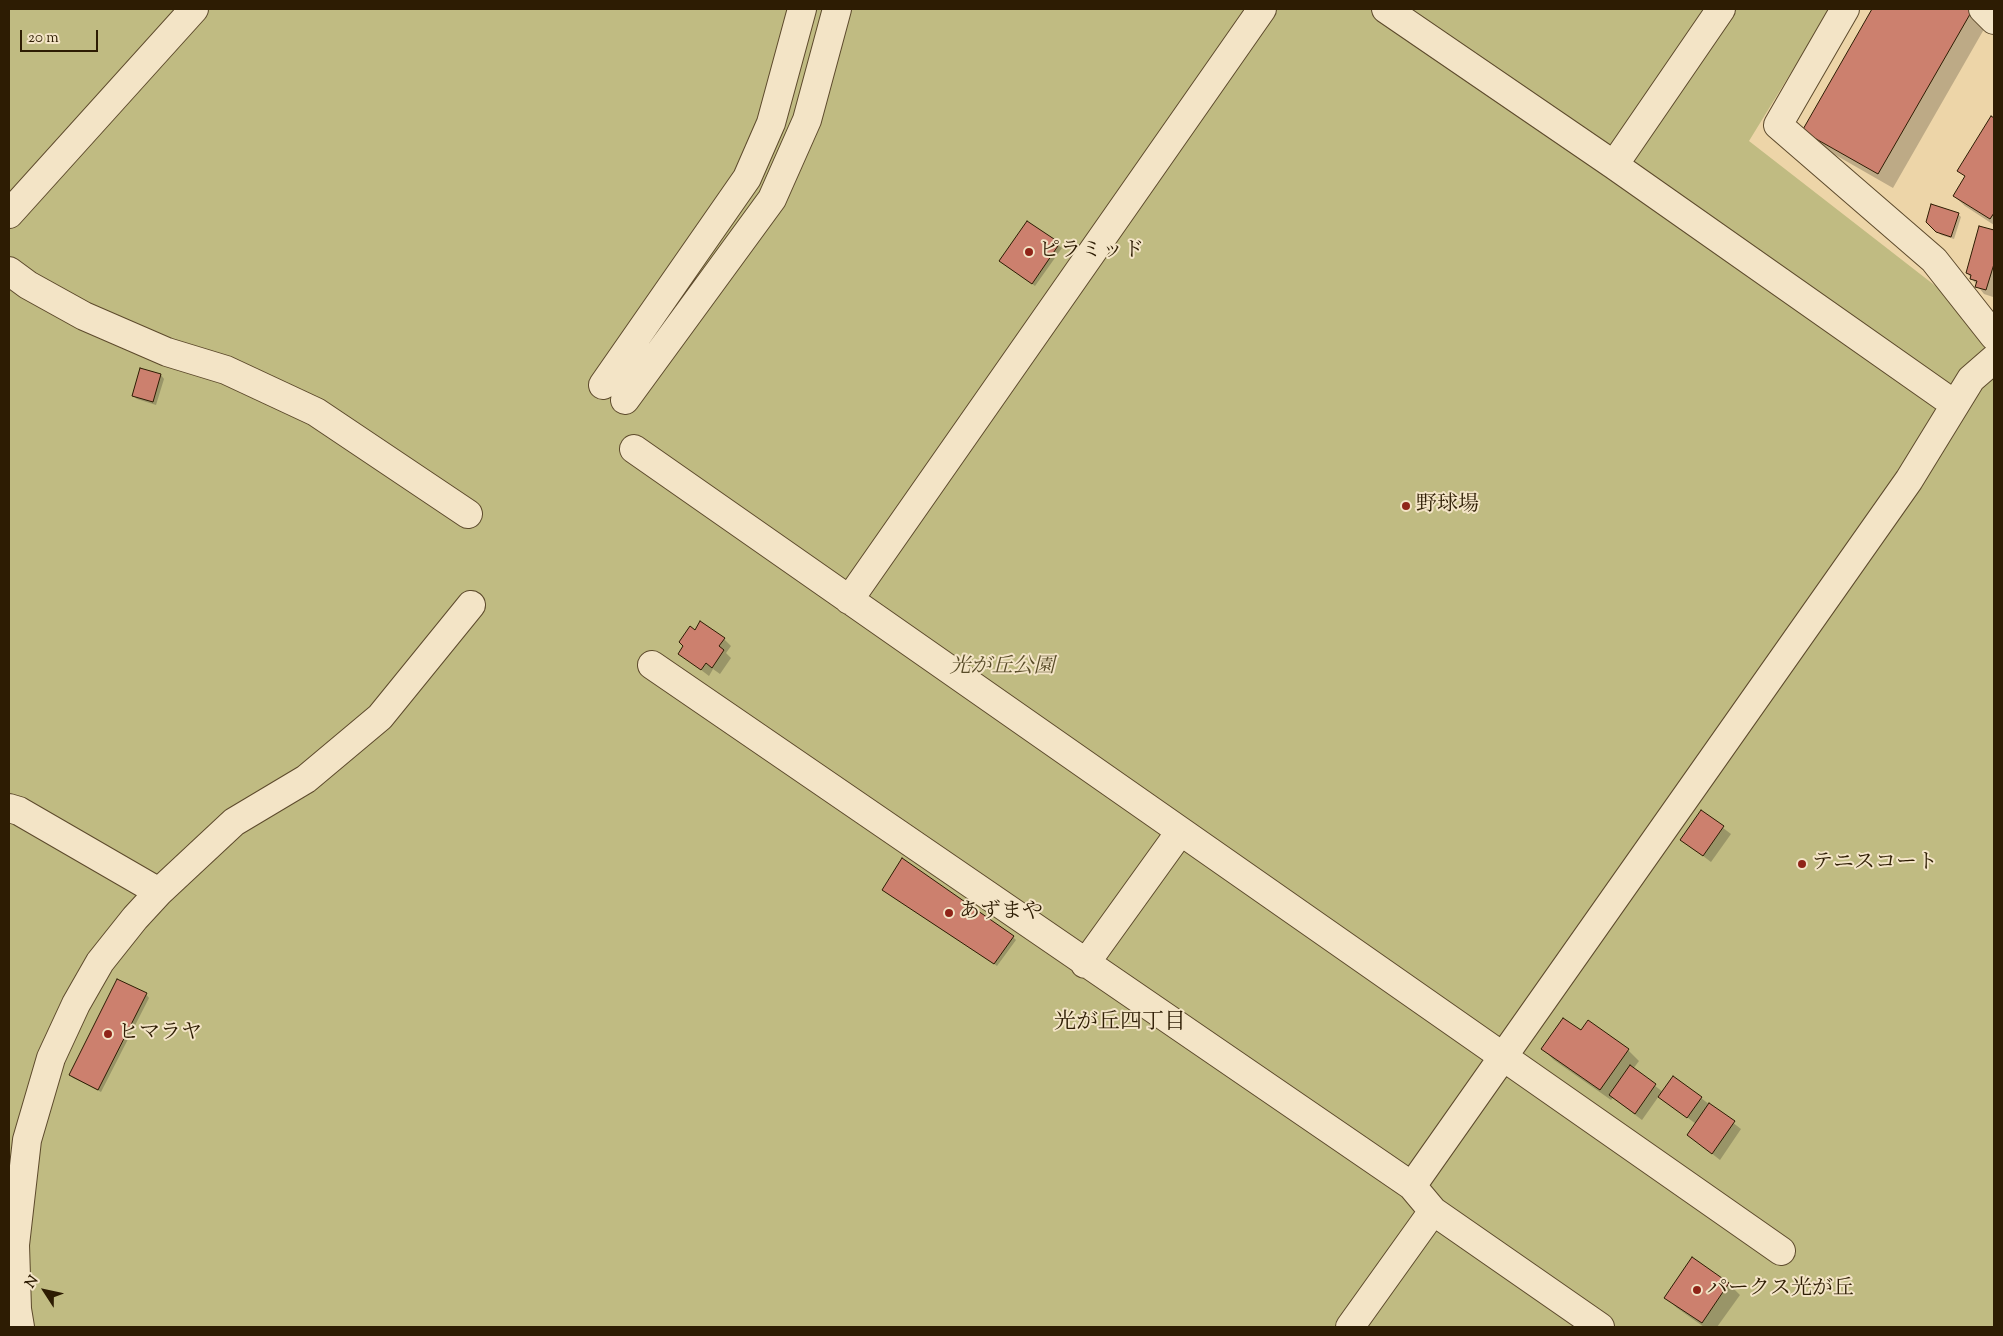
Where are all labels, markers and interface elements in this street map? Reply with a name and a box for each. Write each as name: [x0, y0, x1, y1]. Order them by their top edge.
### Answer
scale bar: [22, 20, 100, 52]
text: 20 m: [28, 28, 59, 49]
place label: ピラミッド: [1039, 239, 1144, 265]
marker: ピラミッド: [1023, 246, 1035, 258]
place label: 野球場: [1416, 493, 1479, 519]
marker: 野球場: [1400, 500, 1412, 512]
park label: 光が丘公園: [950, 655, 1054, 681]
place label: テニスコート: [1812, 851, 1938, 877]
marker: テニスコート: [1796, 858, 1808, 870]
place label: あずまや: [959, 900, 1043, 926]
marker: あずまや: [943, 907, 955, 919]
district label: 光が丘四丁目: [1054, 1011, 1186, 1037]
place label: ヒマラヤ: [118, 1021, 202, 1047]
marker: ヒマラヤ: [102, 1028, 114, 1040]
north arrow: [20, 1266, 70, 1316]
text: N: [21, 1272, 44, 1293]
place label: パークス光が丘: [1707, 1277, 1854, 1303]
marker: パークス光が丘: [1691, 1284, 1703, 1296]

